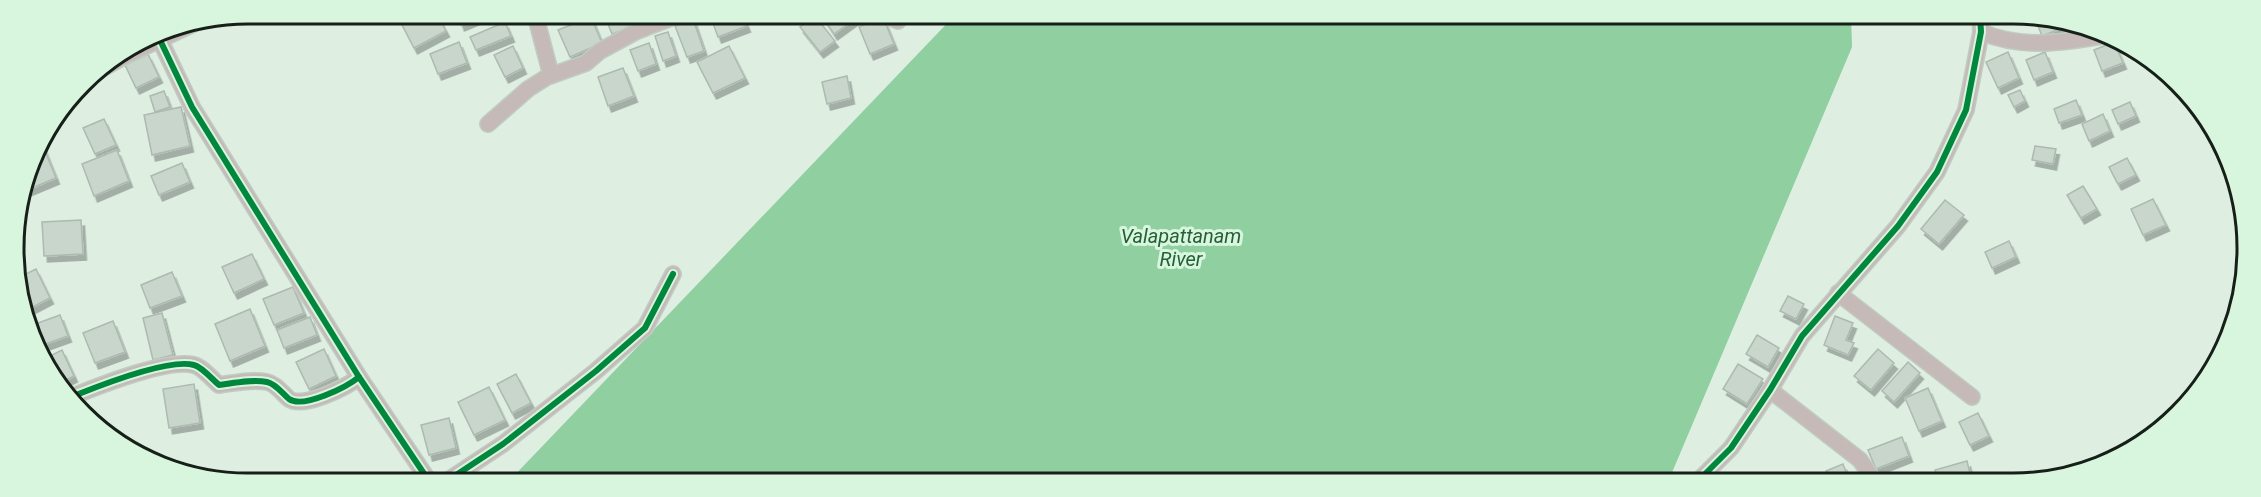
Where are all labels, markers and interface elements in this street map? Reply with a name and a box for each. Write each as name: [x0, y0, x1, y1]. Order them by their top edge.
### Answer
water label: Valapattanam River: [1121, 224, 1241, 271]

